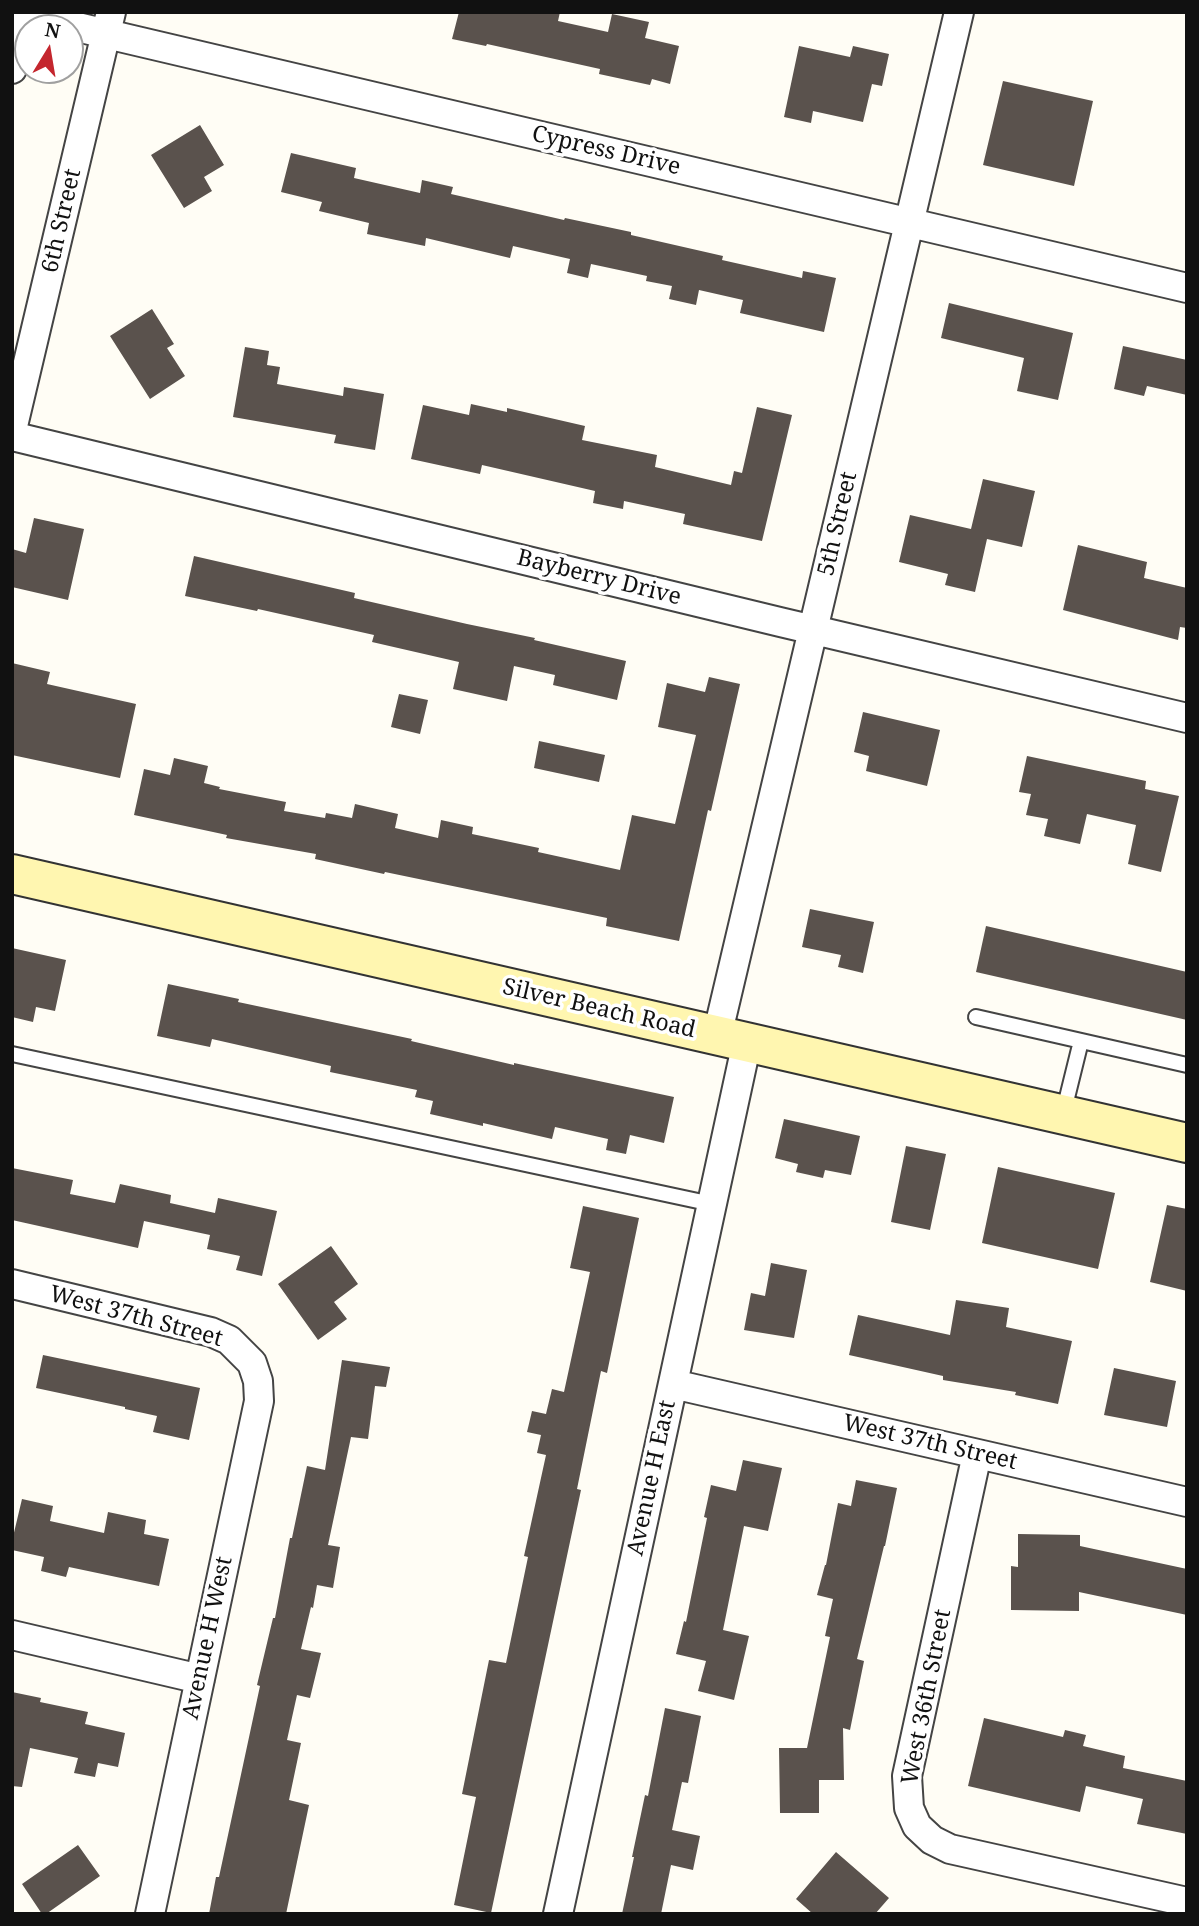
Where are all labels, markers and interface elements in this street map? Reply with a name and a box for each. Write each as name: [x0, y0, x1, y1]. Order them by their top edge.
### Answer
north arrow: [14, 14, 84, 84]
text: N: [43, 16, 62, 45]
street label: Cypress Drive: [529, 120, 683, 182]
street label: 6th Street: [37, 166, 87, 276]
street label: 5th Street: [813, 469, 863, 579]
street label: Bayberry Drive: [514, 544, 684, 612]
street label: Silver Beach Road: [500, 973, 698, 1045]
street label: West 37th Street: [46, 1281, 226, 1353]
street label: Avenue H East: [622, 1398, 682, 1558]
street label: West 37th Street: [840, 1410, 1020, 1476]
street label: Avenue H West: [177, 1554, 239, 1722]
street label: West 36th Street: [896, 1607, 958, 1787]

